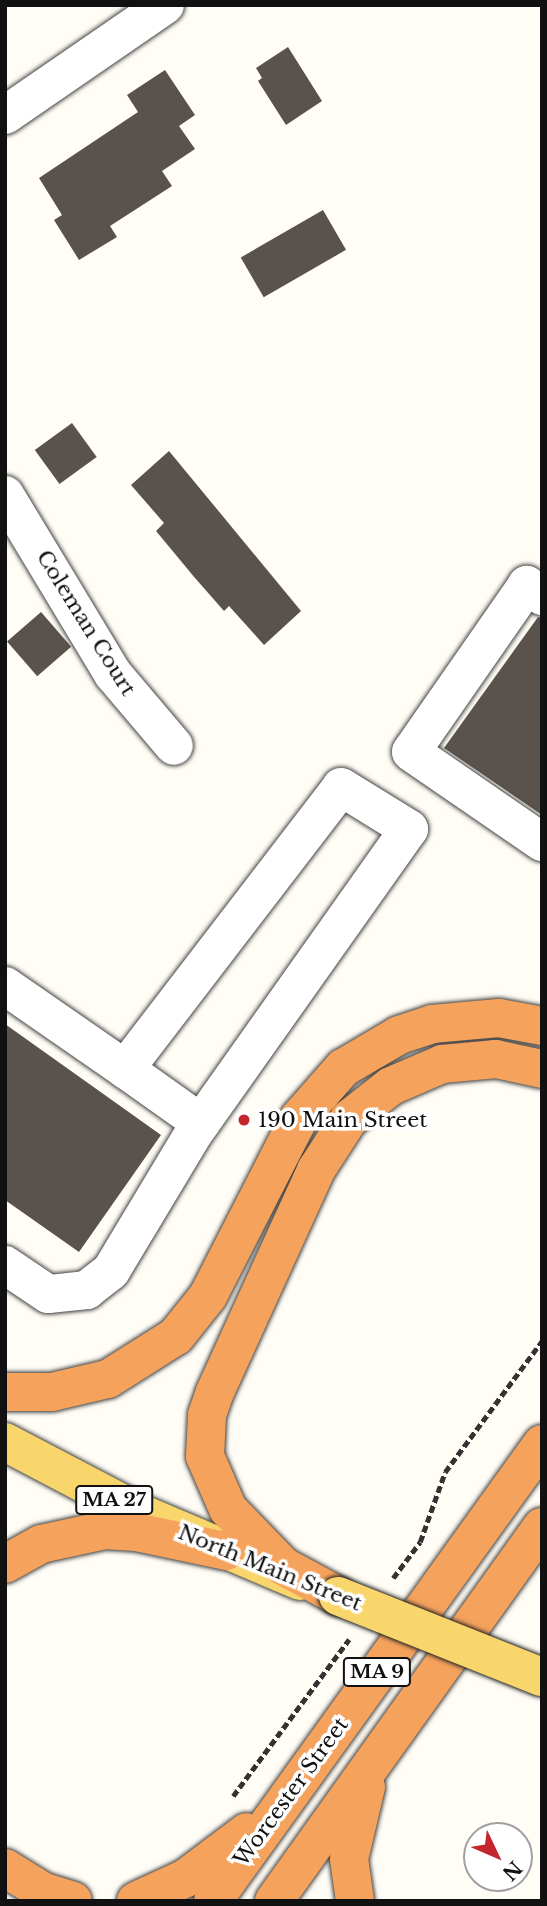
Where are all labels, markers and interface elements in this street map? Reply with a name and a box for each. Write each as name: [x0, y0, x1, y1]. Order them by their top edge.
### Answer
street label: Coleman Court: [31, 546, 141, 700]
place label: 190 Main Street: [258, 1107, 427, 1133]
marker: 190 Main Street: [236, 1112, 252, 1128]
road number: MA 27: [74, 1484, 154, 1516]
street label: North Main Street: [175, 1520, 365, 1616]
road number: MA 9: [342, 1656, 412, 1688]
street label: Worcester Street: [228, 1712, 354, 1872]
north arrow: [463, 1822, 533, 1892]
text: N: [498, 1856, 527, 1885]

